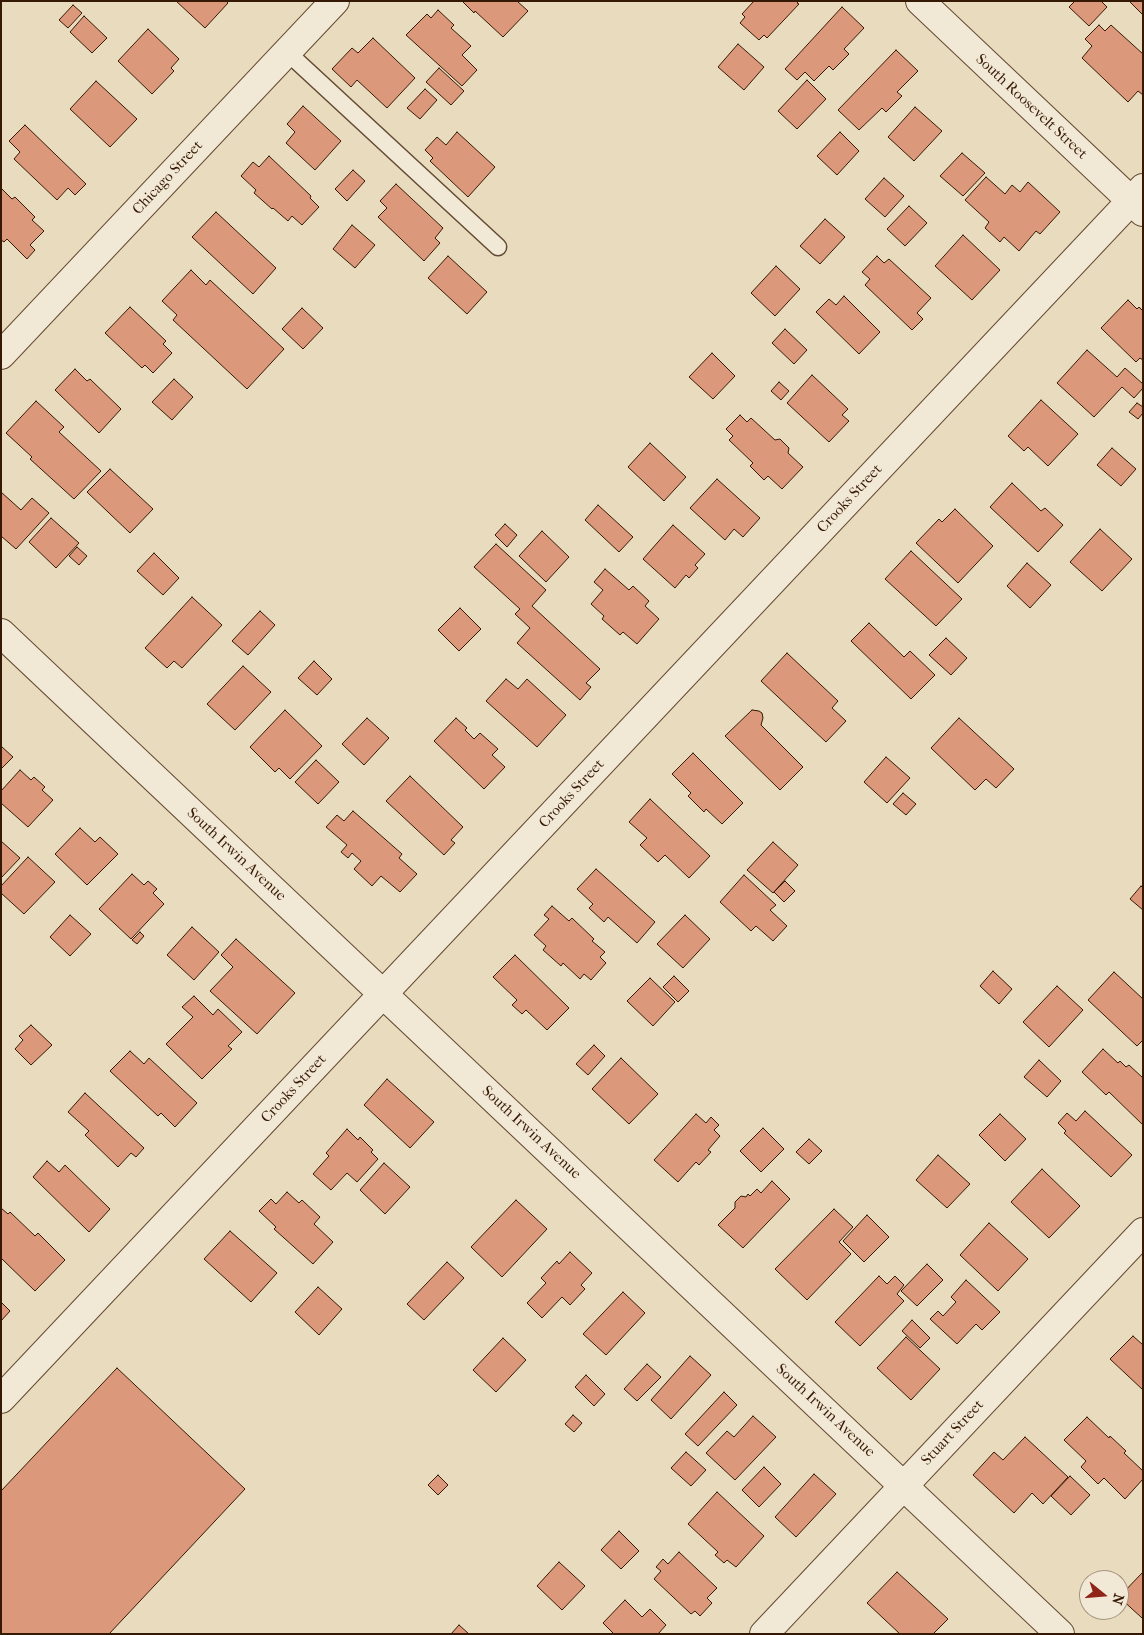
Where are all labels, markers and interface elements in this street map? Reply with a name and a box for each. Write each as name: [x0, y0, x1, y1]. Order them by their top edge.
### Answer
street label: South Roosevelt Street: [971, 51, 1091, 163]
street label: Chicago Street: [129, 137, 207, 219]
street label: Crooks Street: [814, 461, 886, 537]
street label: Crooks Street: [536, 756, 608, 832]
street label: South Irwin Avenue: [183, 804, 289, 906]
street label: Crooks Street: [258, 1051, 330, 1127]
street label: South Irwin Avenue: [478, 1082, 584, 1184]
street label: South Irwin Avenue: [772, 1360, 878, 1462]
street label: Stuart Street: [918, 1396, 988, 1470]
north arrow: [1079, 1570, 1129, 1620]
text: N: [1108, 1592, 1128, 1607]

